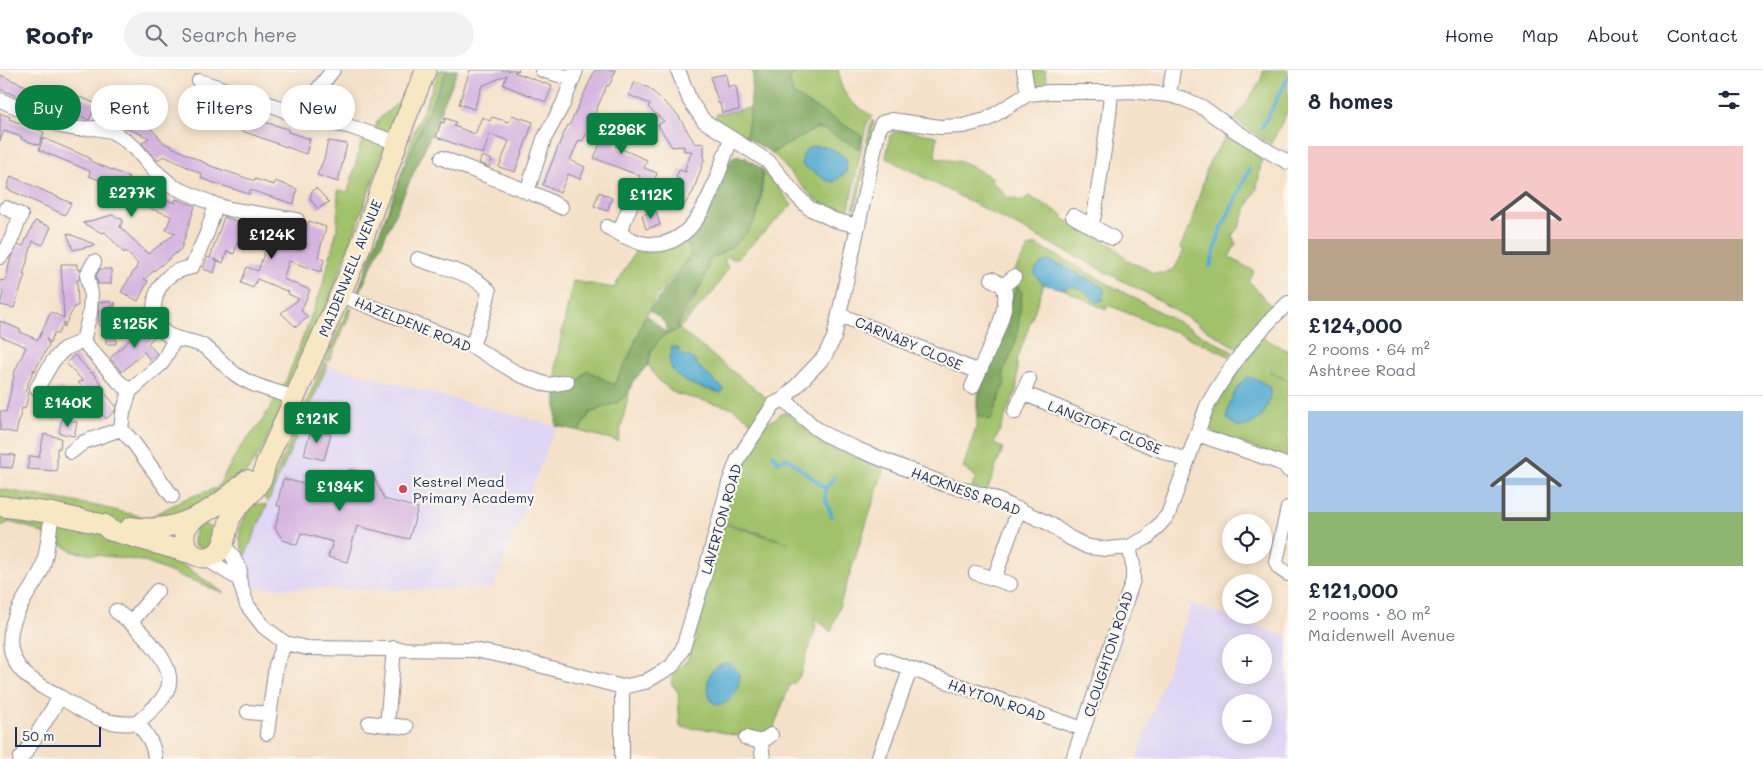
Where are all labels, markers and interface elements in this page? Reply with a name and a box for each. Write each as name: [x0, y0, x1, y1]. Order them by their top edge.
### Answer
search box: [124, 12, 474, 57]
text: Roofr: [25, 19, 94, 50]
icon: search: [142, 21, 170, 49]
text: Search here: [182, 22, 297, 47]
text: Home: [1445, 23, 1494, 47]
text: Map: [1522, 23, 1558, 47]
text: About: [1586, 23, 1639, 47]
text: Contact: [1667, 23, 1738, 47]
chip: Buy: [15, 85, 81, 130]
chip: Rent: [91, 85, 168, 130]
chip: Filters: [178, 85, 271, 130]
chip: New: [281, 85, 355, 130]
icon: filters: [1715, 86, 1743, 114]
text: 8 homes: [1308, 87, 1393, 114]
pin: £296K: [587, 112, 657, 155]
text: £296K: [598, 118, 646, 139]
pin: £277K: [97, 176, 167, 218]
pin: £112K: [616, 178, 686, 220]
icon: home: [1481, 178, 1571, 268]
text: £277K: [108, 181, 156, 202]
text: £112K: [629, 183, 673, 204]
street label: MAIDENWELL AVENUE: [314, 196, 386, 340]
pin: £124K: [237, 218, 307, 260]
text: £124K: [249, 223, 295, 244]
street label: HAZELDENE ROAD: [352, 292, 474, 356]
pin: £125K: [100, 306, 170, 349]
text: £124,000: [1308, 311, 1402, 338]
text: £125K: [112, 312, 158, 333]
street label: CARNABY CLOSE: [852, 312, 966, 374]
text: 2 rooms · 64 m²: [1308, 338, 1430, 359]
text: Ashtree Road: [1308, 359, 1416, 380]
pin: £140K: [33, 386, 103, 428]
text: £140K: [44, 391, 92, 412]
street label: LANGTOFT CLOSE: [1045, 396, 1165, 458]
pin: £121K: [282, 402, 352, 444]
text: £121K: [295, 407, 339, 428]
icon: home: [1481, 444, 1571, 534]
street label: LAVERTON ROAD: [696, 462, 746, 576]
street label: HACKNESS ROAD: [909, 462, 1023, 520]
pin: £134K: [305, 470, 375, 512]
place label: Kestrel Mead Primary Academy: [413, 472, 534, 507]
text: £134K: [316, 475, 364, 496]
marker: Kestrel Mead Primary Academy: [397, 483, 409, 495]
map controls: [1222, 514, 1272, 744]
button: locate: [1222, 514, 1272, 564]
button: layers: [1222, 574, 1272, 624]
text: £121,000: [1308, 576, 1398, 603]
street label: CLOUGHTON ROAD: [1079, 589, 1137, 719]
text: 2 rooms · 80 m²: [1308, 603, 1430, 624]
text: Maidenwell Avenue: [1308, 624, 1455, 645]
button: +: [1222, 634, 1272, 684]
street label: HAYTON ROAD: [946, 674, 1048, 726]
button: −: [1222, 694, 1272, 744]
scale bar: [15, 724, 101, 747]
text: 50 m: [22, 726, 54, 745]

